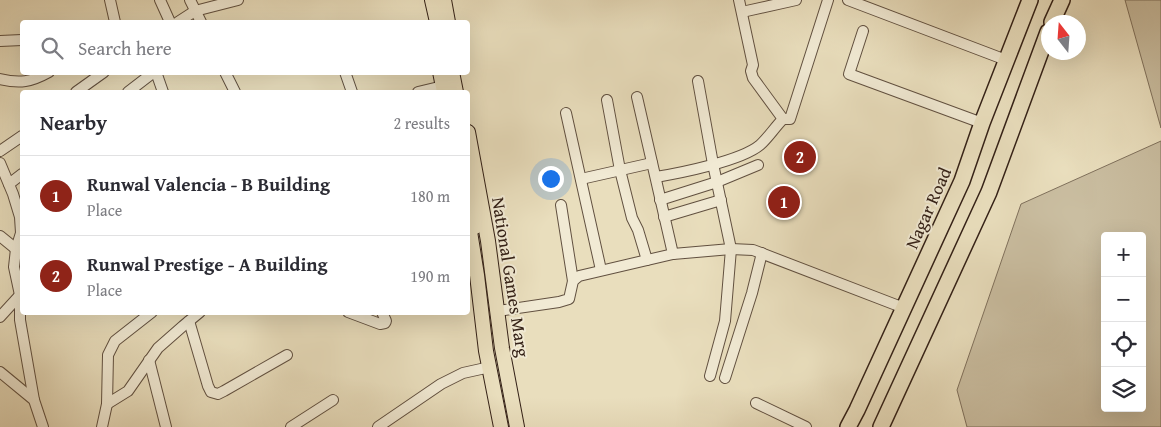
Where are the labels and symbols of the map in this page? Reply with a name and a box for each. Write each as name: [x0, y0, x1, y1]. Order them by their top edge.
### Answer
north arrow: [1041, 15, 1086, 60]
pin: 2: [784, 138, 816, 176]
street label: Nagar Road: [898, 163, 958, 253]
your location: [538, 166, 564, 192]
pin: 1: [768, 183, 800, 221]
street label: National Games Marg: [485, 195, 537, 359]

